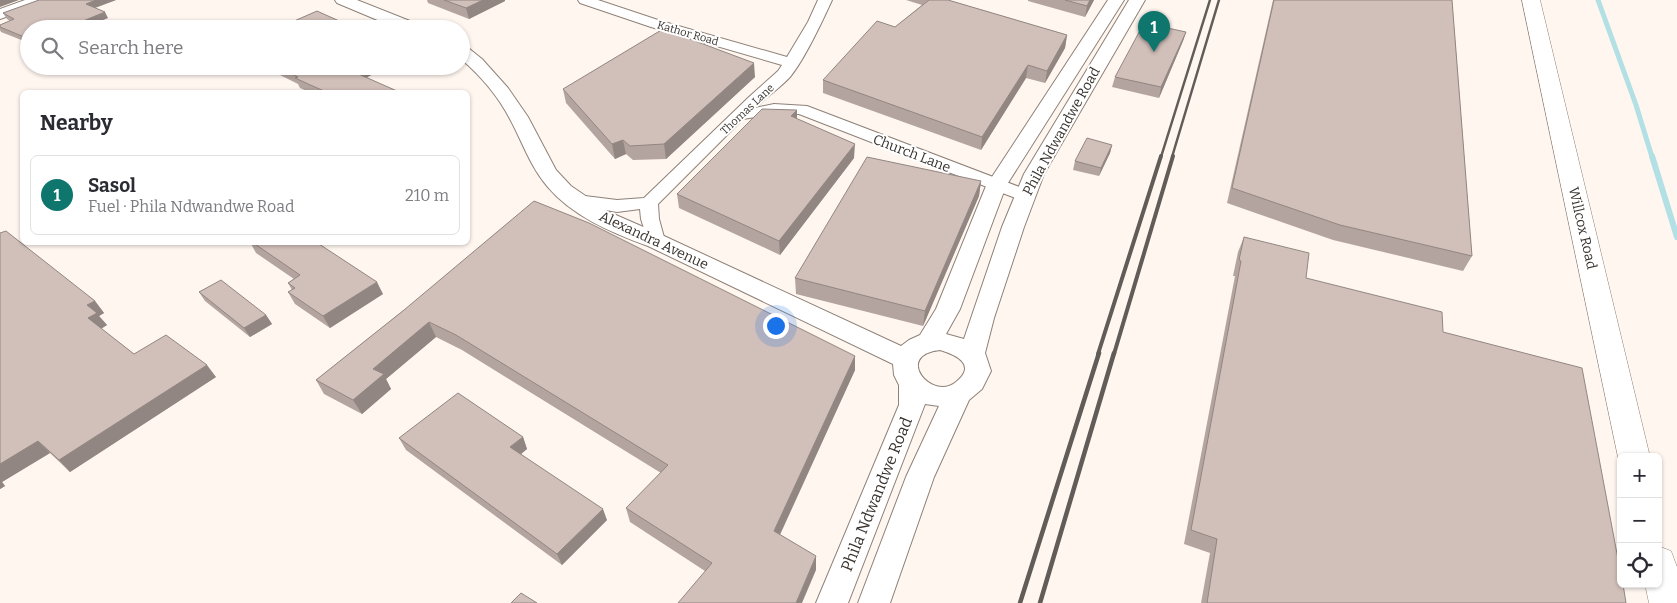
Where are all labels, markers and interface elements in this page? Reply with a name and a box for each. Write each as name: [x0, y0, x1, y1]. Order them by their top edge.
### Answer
pin: 1: [1138, 11, 1170, 52]
street label: Kathor Road: [656, 19, 721, 49]
search box: [20, 20, 470, 75]
icon: search: [38, 34, 66, 62]
text: Search here: [78, 36, 183, 59]
street label: Phila Ndwandwe Road: [1019, 64, 1104, 198]
street label: Thomas Lane: [718, 81, 777, 137]
text: Nearby: [40, 110, 113, 136]
street label: Church Lane: [870, 131, 953, 176]
text: Sasol: [88, 174, 136, 197]
street label: Willcox Road: [1565, 185, 1600, 271]
text: 1: [54, 186, 60, 205]
text: 210 m: [405, 186, 449, 205]
text: Fuel · Phila Ndwandwe Road: [88, 197, 294, 216]
street label: Alexandra Avenue: [596, 208, 711, 273]
your location: [763, 313, 789, 339]
street label: Phila Ndwandwe Road: [837, 414, 916, 574]
map controls: [1617, 453, 1662, 588]
button: +: [1617, 453, 1662, 498]
button: −: [1617, 498, 1662, 543]
button: locate: [1617, 543, 1662, 588]

